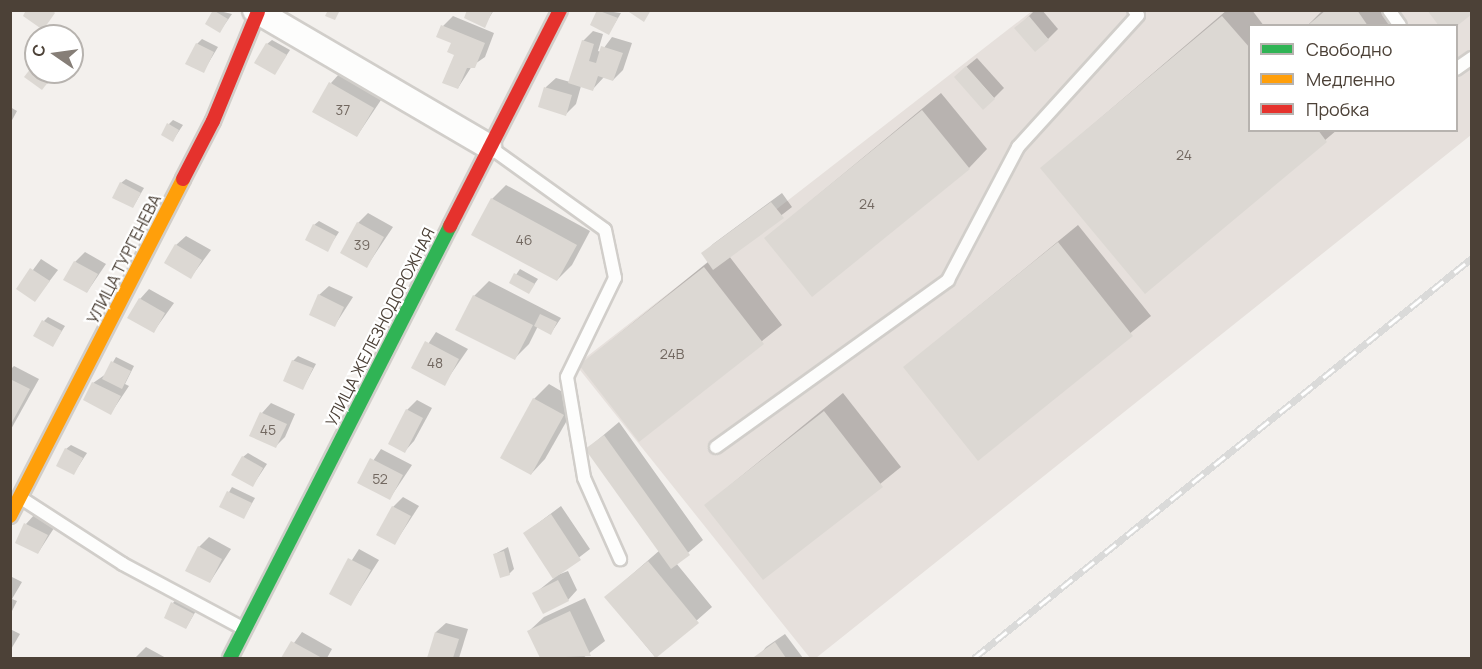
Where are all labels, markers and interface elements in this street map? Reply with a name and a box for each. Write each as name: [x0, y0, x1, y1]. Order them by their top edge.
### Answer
north arrow: [24, 24, 84, 84]
legend: [1248, 24, 1458, 132]
text: Свободно: [1306, 37, 1392, 61]
text: С: [26, 42, 50, 59]
text: Медленно: [1306, 67, 1395, 91]
text: Пробка: [1306, 97, 1369, 121]
house number: 37: [336, 102, 350, 118]
house number: 24: [1176, 147, 1192, 163]
street label: УЛИЦА ТУРГЕНЕВА: [83, 191, 165, 327]
house number: 24: [859, 196, 875, 212]
street label: УЛИЦА ЖЕЛЕЗНОДОРОЖНАЯ: [322, 225, 438, 429]
house number: 46: [516, 232, 532, 248]
house number: 39: [354, 237, 370, 253]
house number: 24В: [660, 346, 684, 362]
house number: 48: [427, 355, 443, 371]
house number: 45: [260, 422, 276, 438]
house number: 52: [372, 471, 388, 487]

